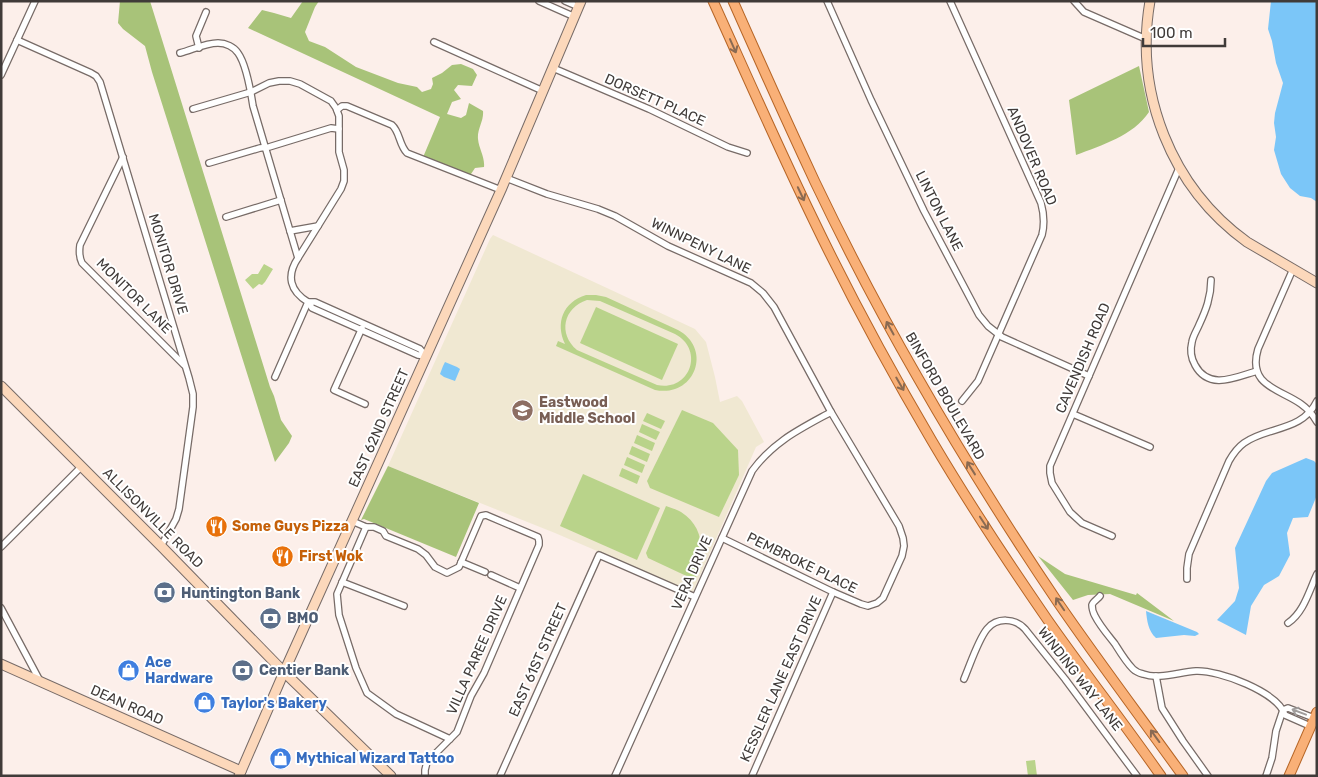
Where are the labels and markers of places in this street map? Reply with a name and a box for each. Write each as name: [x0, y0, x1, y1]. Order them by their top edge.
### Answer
place label: Eastwood Middle School: [539, 394, 635, 427]
school or university icon: Eastwood Middle School: [511, 398, 535, 422]
restaurant icon: Some Guys Pizza: [204, 514, 228, 538]
place label: Some Guys Pizza: [232, 518, 349, 535]
restaurant icon: First Wok: [271, 544, 295, 568]
place label: First Wok: [299, 548, 364, 565]
bank icon: Huntington Bank: [153, 581, 177, 605]
place label: Huntington Bank: [181, 585, 301, 602]
bank icon: BMO: [259, 606, 283, 630]
place label: BMO: [287, 610, 318, 627]
place label: Ace Hardware: [145, 654, 213, 687]
shop icon: Ace Hardware: [117, 658, 141, 682]
bank icon: Centier Bank: [231, 658, 255, 682]
place label: Centier Bank: [259, 662, 350, 679]
shop icon: Taylor's Bakery: [193, 691, 217, 715]
place label: Taylor's Bakery: [221, 695, 327, 712]
shop icon: Mythical Wizard Tattoo: [268, 746, 292, 770]
place label: Mythical Wizard Tattoo: [296, 750, 454, 767]

